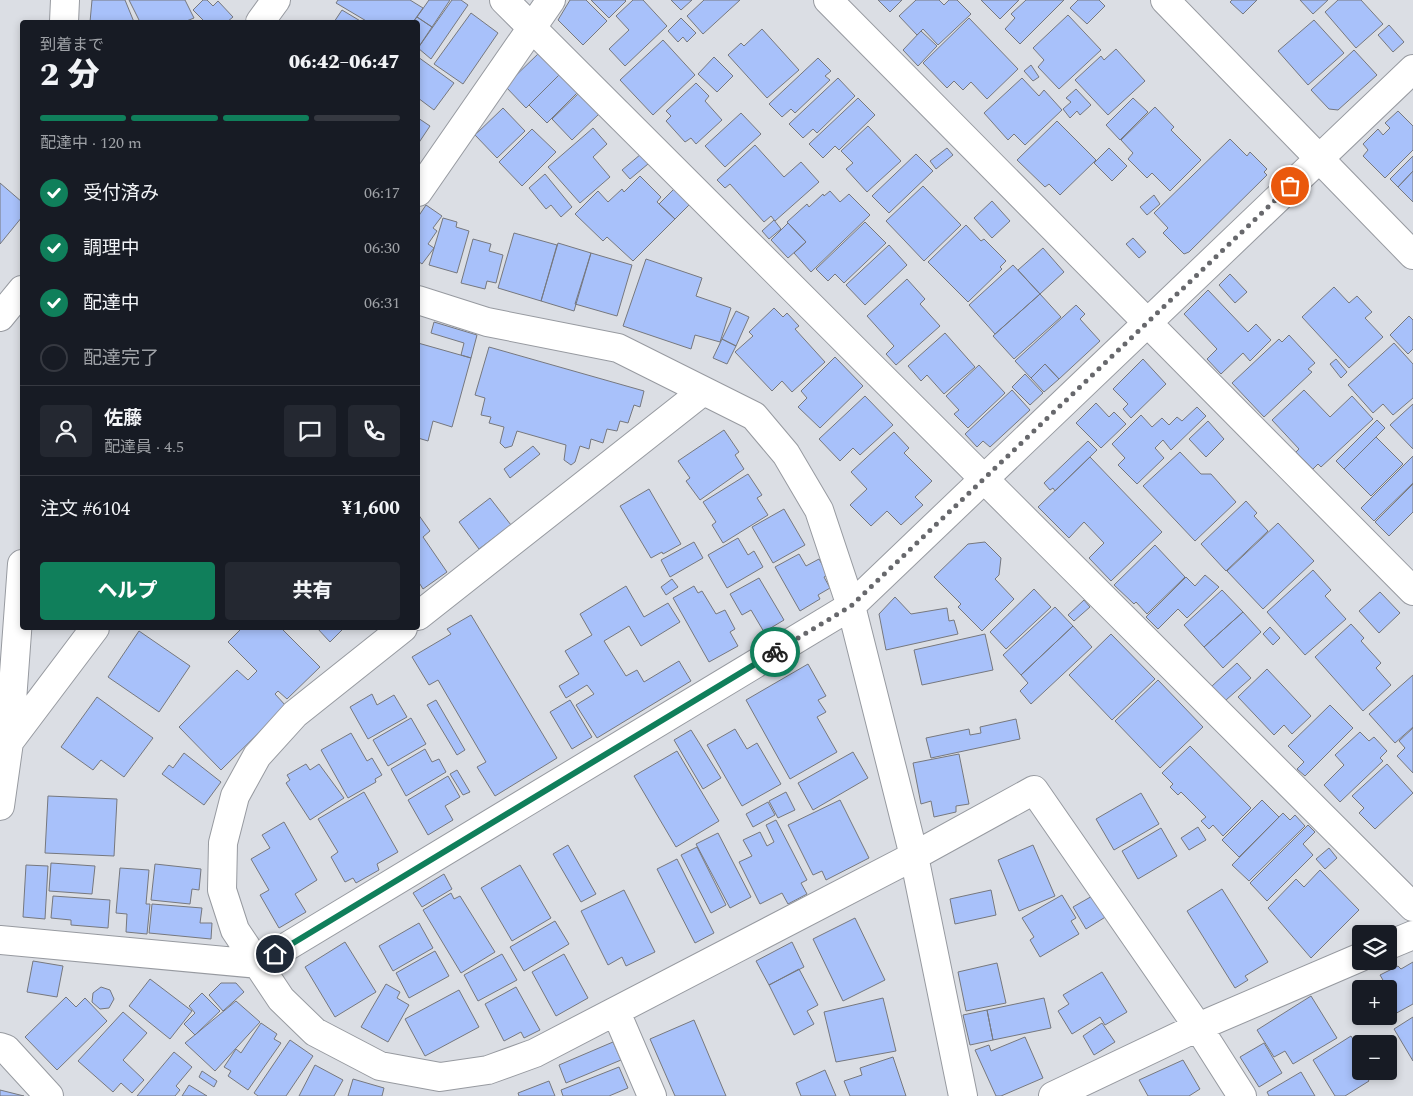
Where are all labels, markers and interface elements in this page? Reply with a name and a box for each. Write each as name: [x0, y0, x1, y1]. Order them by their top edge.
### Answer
text: 到着まで: [40, 33, 104, 57]
text: 06:42–06:47: [289, 48, 400, 77]
text: 2 分: [40, 51, 99, 100]
text: 配達中 · 120 m: [40, 131, 142, 155]
pin: [1269, 165, 1311, 207]
icon: bag: [1276, 172, 1304, 200]
icon: check: [40, 179, 68, 207]
text: 受付済み: [83, 179, 159, 208]
text: 06:17: [364, 181, 400, 205]
icon: check: [40, 234, 68, 262]
text: 調理中: [83, 234, 140, 263]
text: 06:30: [364, 236, 400, 260]
icon: check: [40, 289, 68, 317]
text: 配達中: [83, 289, 140, 318]
text: 06:31: [364, 291, 400, 315]
text: 配達完了: [83, 344, 159, 373]
text: 佐藤: [104, 404, 142, 433]
button: person: [40, 405, 92, 457]
button: chat: [284, 405, 336, 457]
button: phone: [348, 405, 400, 457]
text: 配達員 · 4.5: [104, 435, 184, 459]
text: ¥1,600: [342, 494, 400, 523]
text: 注文 #6104: [40, 495, 130, 524]
button: ヘルプ: [40, 562, 215, 620]
button: 共有: [225, 562, 400, 620]
courier: [750, 627, 800, 677]
icon: bike: [761, 638, 789, 666]
map controls: [1352, 925, 1397, 1080]
button: layers: [1352, 925, 1397, 970]
pin: [254, 933, 296, 975]
icon: home: [261, 940, 289, 968]
button: +: [1352, 980, 1397, 1025]
button: −: [1352, 1035, 1397, 1080]

